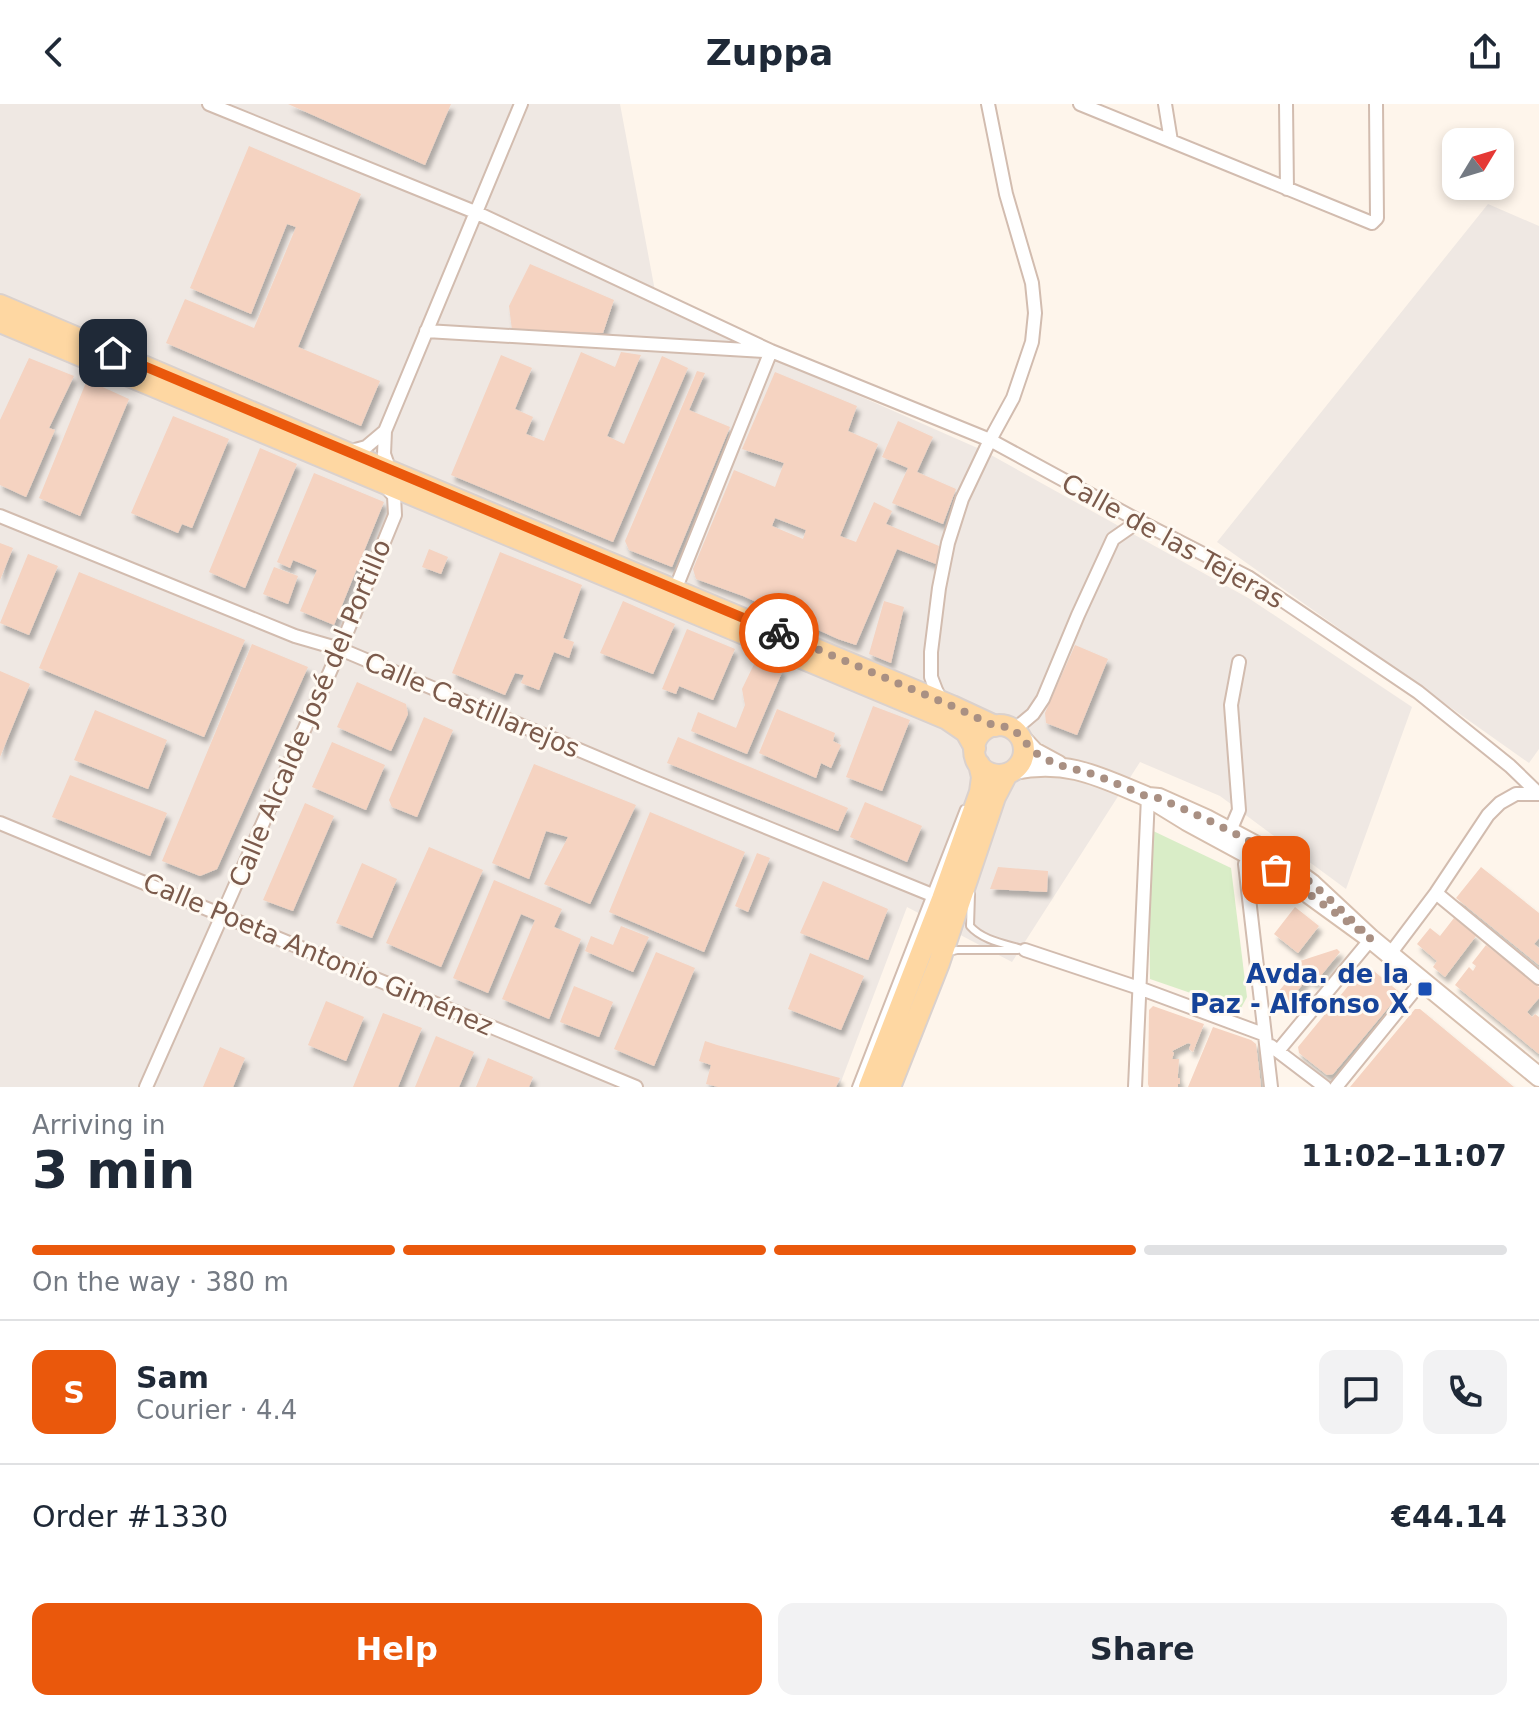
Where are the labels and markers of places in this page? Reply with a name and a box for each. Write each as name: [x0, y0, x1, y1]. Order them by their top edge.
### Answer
pin: [79, 319, 147, 387]
pin: [1242, 836, 1310, 904]
place label: Avda. de la Paz - Alfonso X: [1190, 959, 1409, 1019]
marker: Avda. de la Paz - Alfonso X: [1416, 980, 1434, 998]

